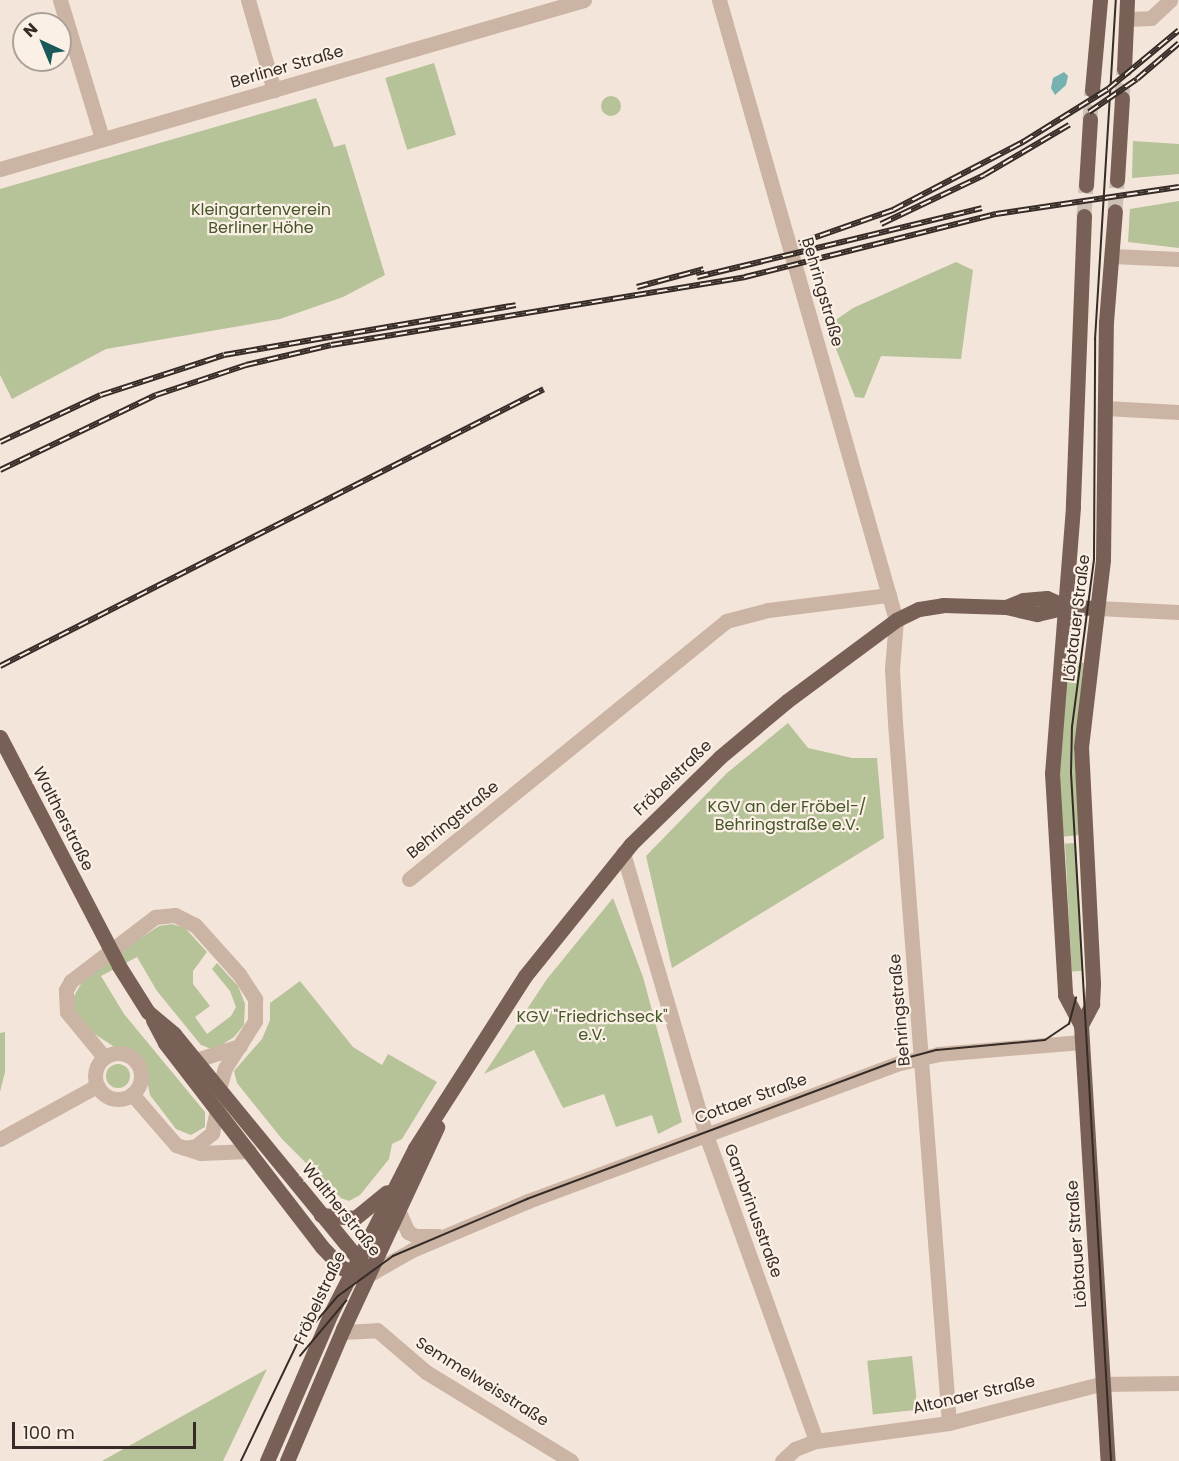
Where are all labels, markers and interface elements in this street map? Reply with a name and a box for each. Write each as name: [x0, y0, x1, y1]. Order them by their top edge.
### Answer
north arrow: [12, 12, 72, 72]
text: N: [18, 18, 43, 43]
street label: Berliner Straße: [228, 42, 346, 92]
park label: Kleingartenverein Berliner Höhe: [191, 200, 331, 238]
street label: Behringstraße: [797, 235, 847, 349]
street label: Löbtauer Straße: [1060, 553, 1094, 683]
street label: Fröbelstraße: [630, 736, 716, 820]
street label: Waltherstraße: [29, 764, 97, 874]
street label: Behringstraße: [403, 777, 503, 863]
park label: KGV an der Fröbel-/ Behringstraße e.V.: [708, 797, 866, 835]
street label: Behringstraße: [886, 953, 914, 1067]
park label: KGV "Friedrichseck" e.V.: [516, 1007, 668, 1045]
street label: Cottaer Straße: [692, 1070, 810, 1128]
street label: Gambrinusstraße: [720, 1141, 786, 1281]
street label: Waltherstraße: [298, 1160, 384, 1260]
street label: Löbtauer Straße: [1063, 1180, 1091, 1308]
street label: Fröbelstraße: [290, 1248, 350, 1348]
street label: Semmelweisstraße: [412, 1333, 552, 1431]
street label: Altonaer Straße: [911, 1372, 1037, 1418]
scale bar: [15, 1410, 200, 1448]
text: 100 m: [23, 1420, 75, 1445]

